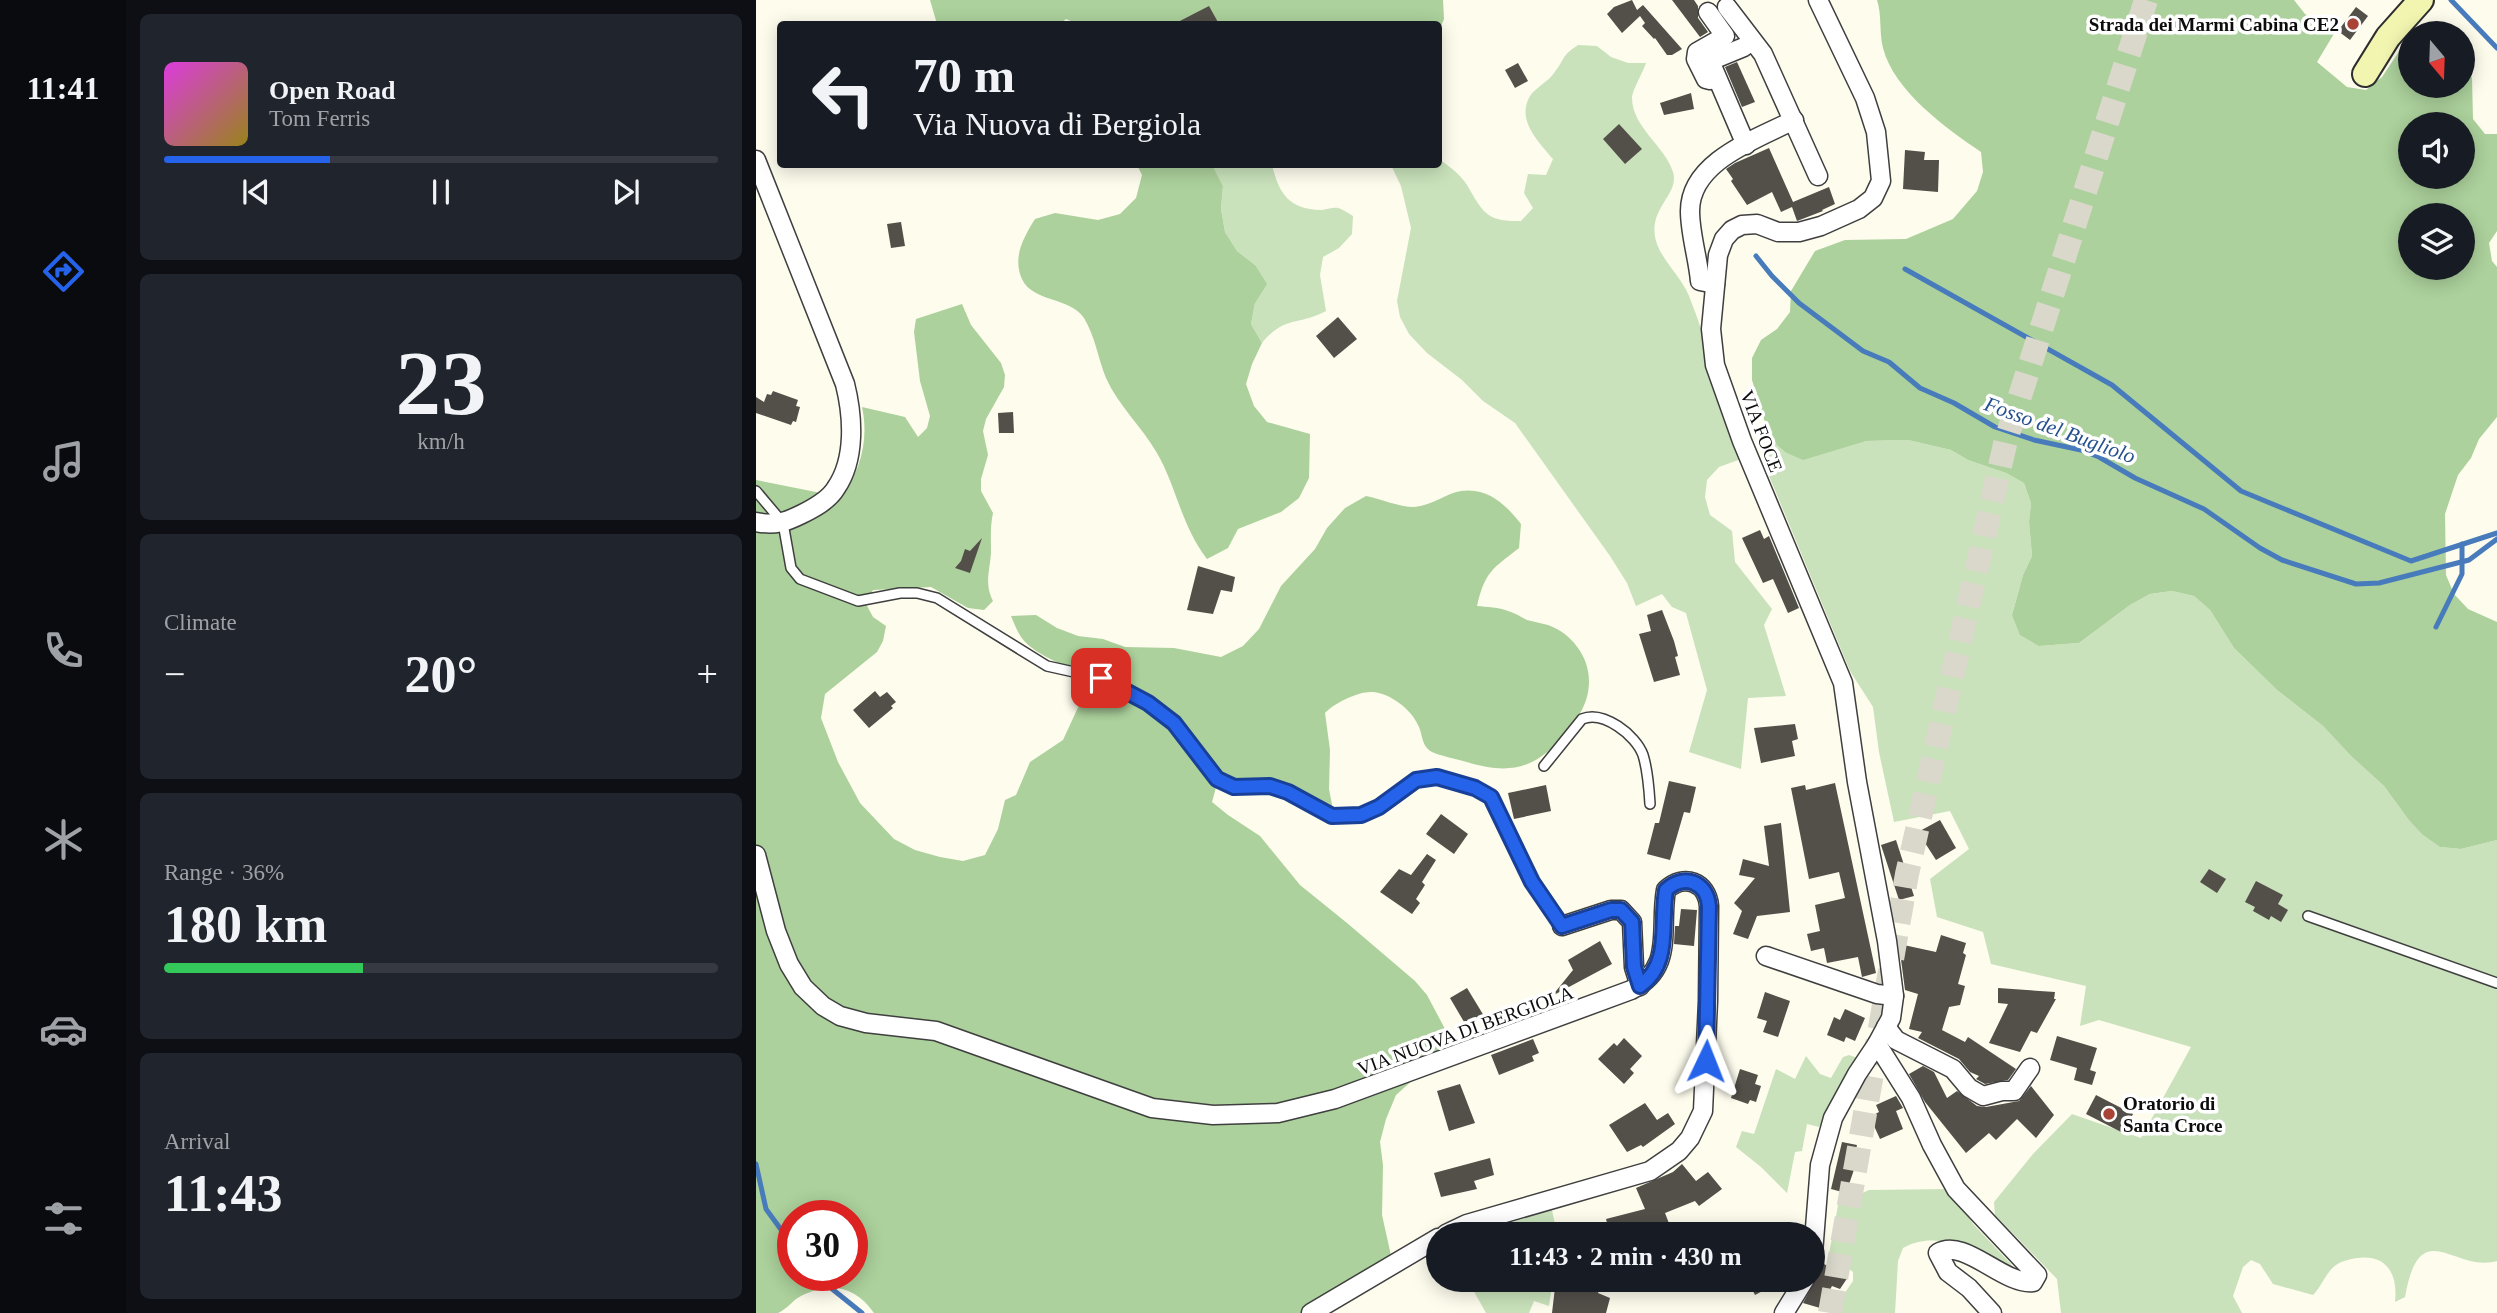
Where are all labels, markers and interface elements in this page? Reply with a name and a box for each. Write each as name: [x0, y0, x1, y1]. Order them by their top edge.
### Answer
place label: Strada dei Marmi Cabina CE2: [2089, 14, 2339, 35]
marker: Strada dei Marmi Cabina CE2: [2345, 16, 2361, 32]
north arrow: [2398, 21, 2474, 98]
map controls: [2398, 21, 2475, 280]
text: 70 m: [913, 48, 1015, 103]
icon: left: [798, 49, 889, 140]
text: 11:41: [27, 70, 99, 106]
text: Open Road: [269, 76, 395, 105]
text: Tom Ferris: [269, 106, 370, 131]
text: Via Nuova di Bergiola: [913, 106, 1201, 142]
button: sound: [2398, 112, 2475, 189]
icon: previous: [237, 173, 275, 211]
icon: pause: [422, 173, 460, 211]
icon: next: [607, 173, 645, 211]
button: layers: [2398, 203, 2475, 280]
icon: directions: [39, 247, 88, 296]
text: 23: [396, 333, 487, 434]
street label: VIA FOCE: [1736, 387, 1787, 475]
water label: Fosso del Bugliolo: [1980, 391, 2139, 468]
text: km/h: [417, 429, 465, 454]
icon: music: [39, 437, 88, 486]
text: Climate: [164, 610, 237, 635]
icon: phone: [39, 626, 88, 675]
text: 20°: [405, 646, 477, 703]
pin: [1071, 648, 1131, 708]
text: −: [164, 653, 185, 695]
text: +: [697, 653, 718, 695]
icon: arrive: [1082, 659, 1120, 697]
icon: climate: [39, 815, 88, 864]
text: Range · 36%: [164, 860, 284, 885]
text: 180 km: [164, 896, 327, 953]
street label: VIA NUOVA DI BERGIOLA: [1354, 981, 1576, 1079]
icon: car: [39, 1005, 88, 1054]
position arrow: [1669, 1024, 1743, 1098]
place label: Oratorio di Santa Croce: [2123, 1093, 2222, 1136]
marker: Oratorio di Santa Croce: [2101, 1106, 2117, 1122]
text: Arrival: [164, 1129, 230, 1154]
text: 11:43: [164, 1165, 282, 1222]
icon: filters: [39, 1194, 88, 1243]
speed limit sign: 30: [777, 1200, 868, 1291]
text: 11:43 · 2 min · 430 m: [1509, 1242, 1742, 1271]

